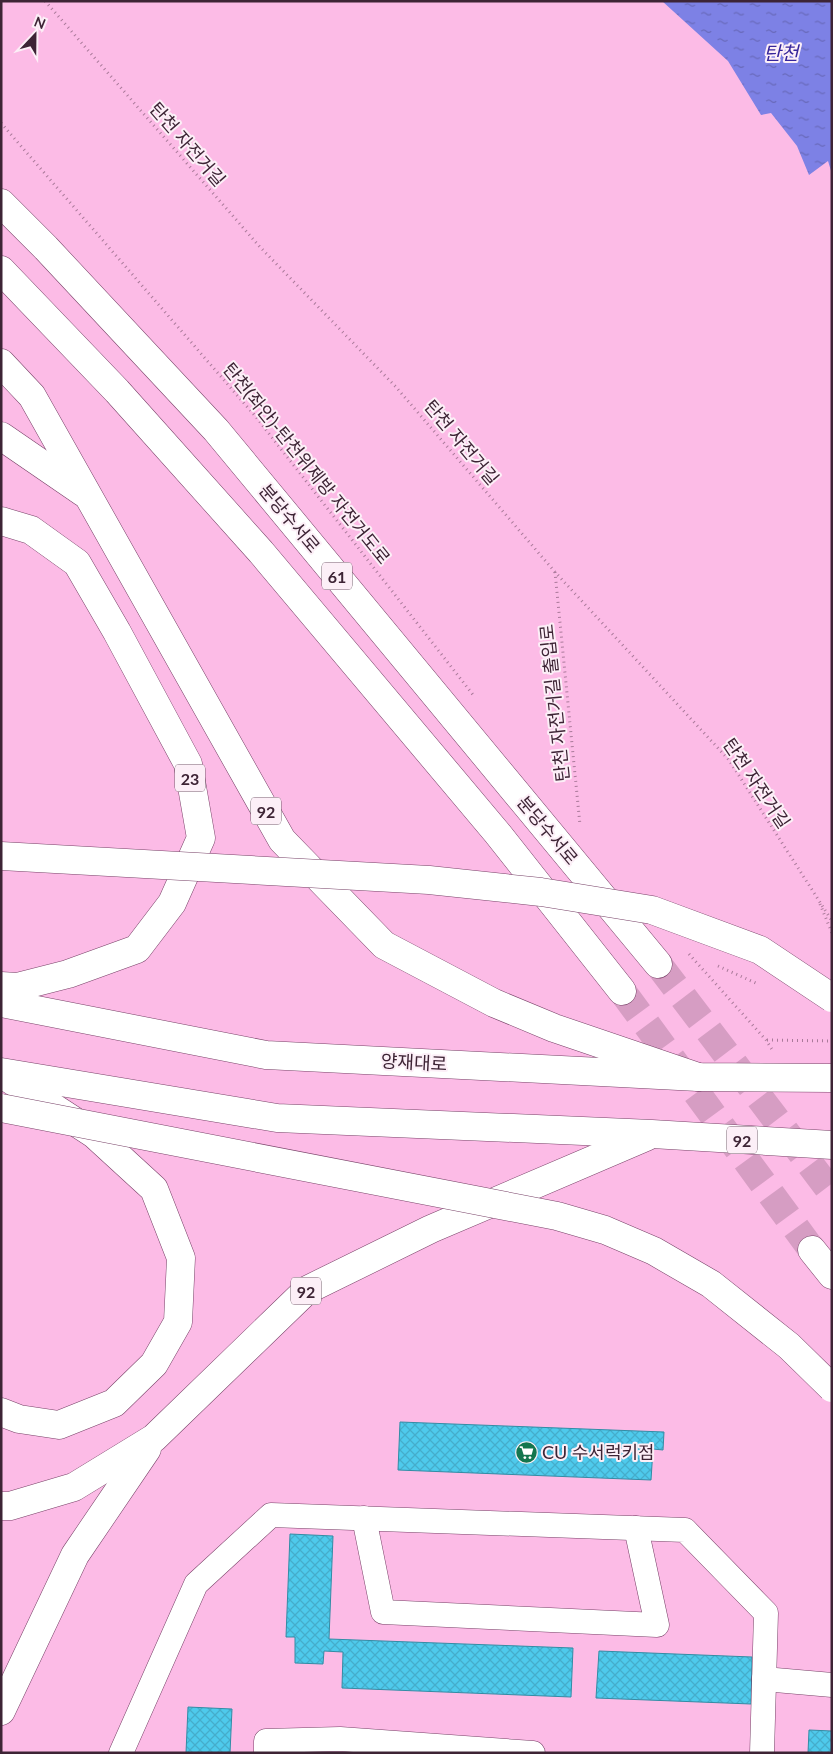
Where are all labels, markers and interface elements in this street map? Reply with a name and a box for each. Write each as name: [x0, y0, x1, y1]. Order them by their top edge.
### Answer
north arrow: [10, 10, 60, 60]
text: N: [32, 13, 48, 32]
water label: 탄천: [764, 41, 800, 64]
street label: 탄천 자전거길: [146, 98, 230, 190]
street label: 탄천(좌안)-탄천위제방 자전거도로: [219, 358, 395, 568]
street label: 탄천 자전거길: [420, 395, 504, 489]
street label: 분당수서로: [255, 479, 325, 557]
road number: 61: [322, 562, 352, 590]
street label: 탄천 자전거길 출입로: [535, 623, 573, 783]
street label: 탄천 자전거길: [719, 734, 795, 832]
road number: 23: [175, 764, 205, 791]
street label: 분당수서로: [513, 791, 583, 869]
road number: 92: [251, 798, 281, 824]
street label: 양재대로: [380, 1049, 448, 1075]
road number: 92: [727, 1126, 757, 1154]
road number: 92: [291, 1278, 321, 1304]
supermarket icon: CU 수서럭키점: [514, 1440, 538, 1464]
place label: CU 수서럭키점: [542, 1441, 655, 1463]

